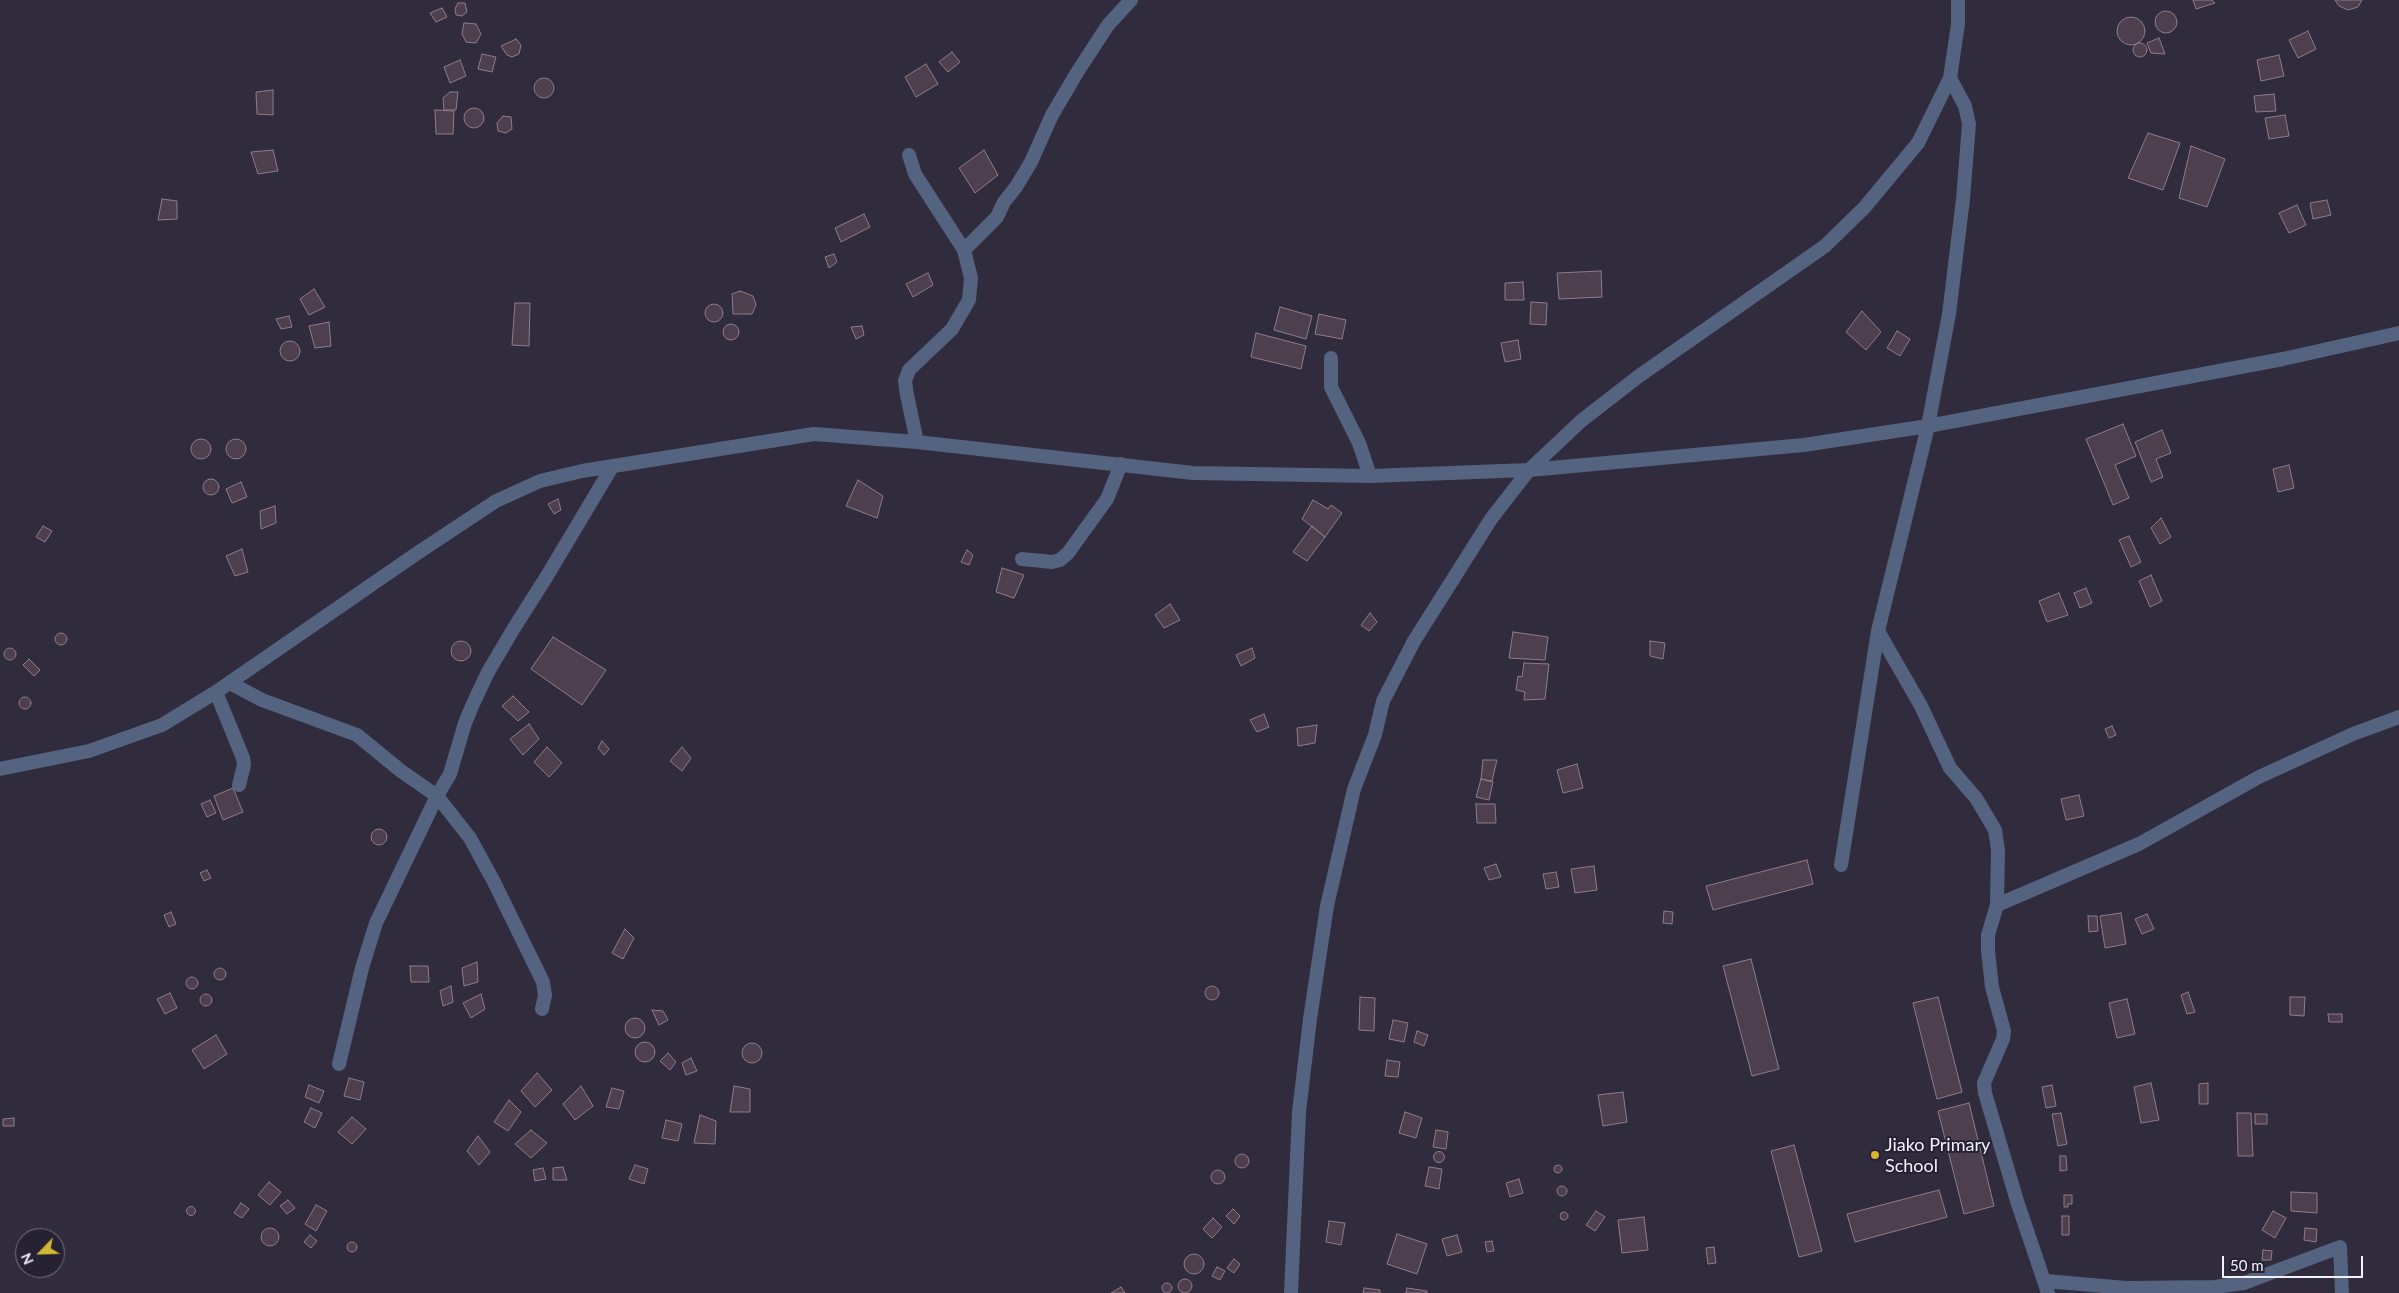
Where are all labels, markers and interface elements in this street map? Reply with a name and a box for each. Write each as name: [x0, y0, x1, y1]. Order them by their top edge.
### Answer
place label: Jiako Primary School: [1885, 1134, 1990, 1176]
marker: Jiako Primary School: [1869, 1149, 1881, 1161]
north arrow: [15, 1228, 65, 1278]
scale bar: [2224, 1246, 2365, 1278]
text: N: [17, 1251, 37, 1267]
text: 50 m: [2230, 1256, 2264, 1274]

